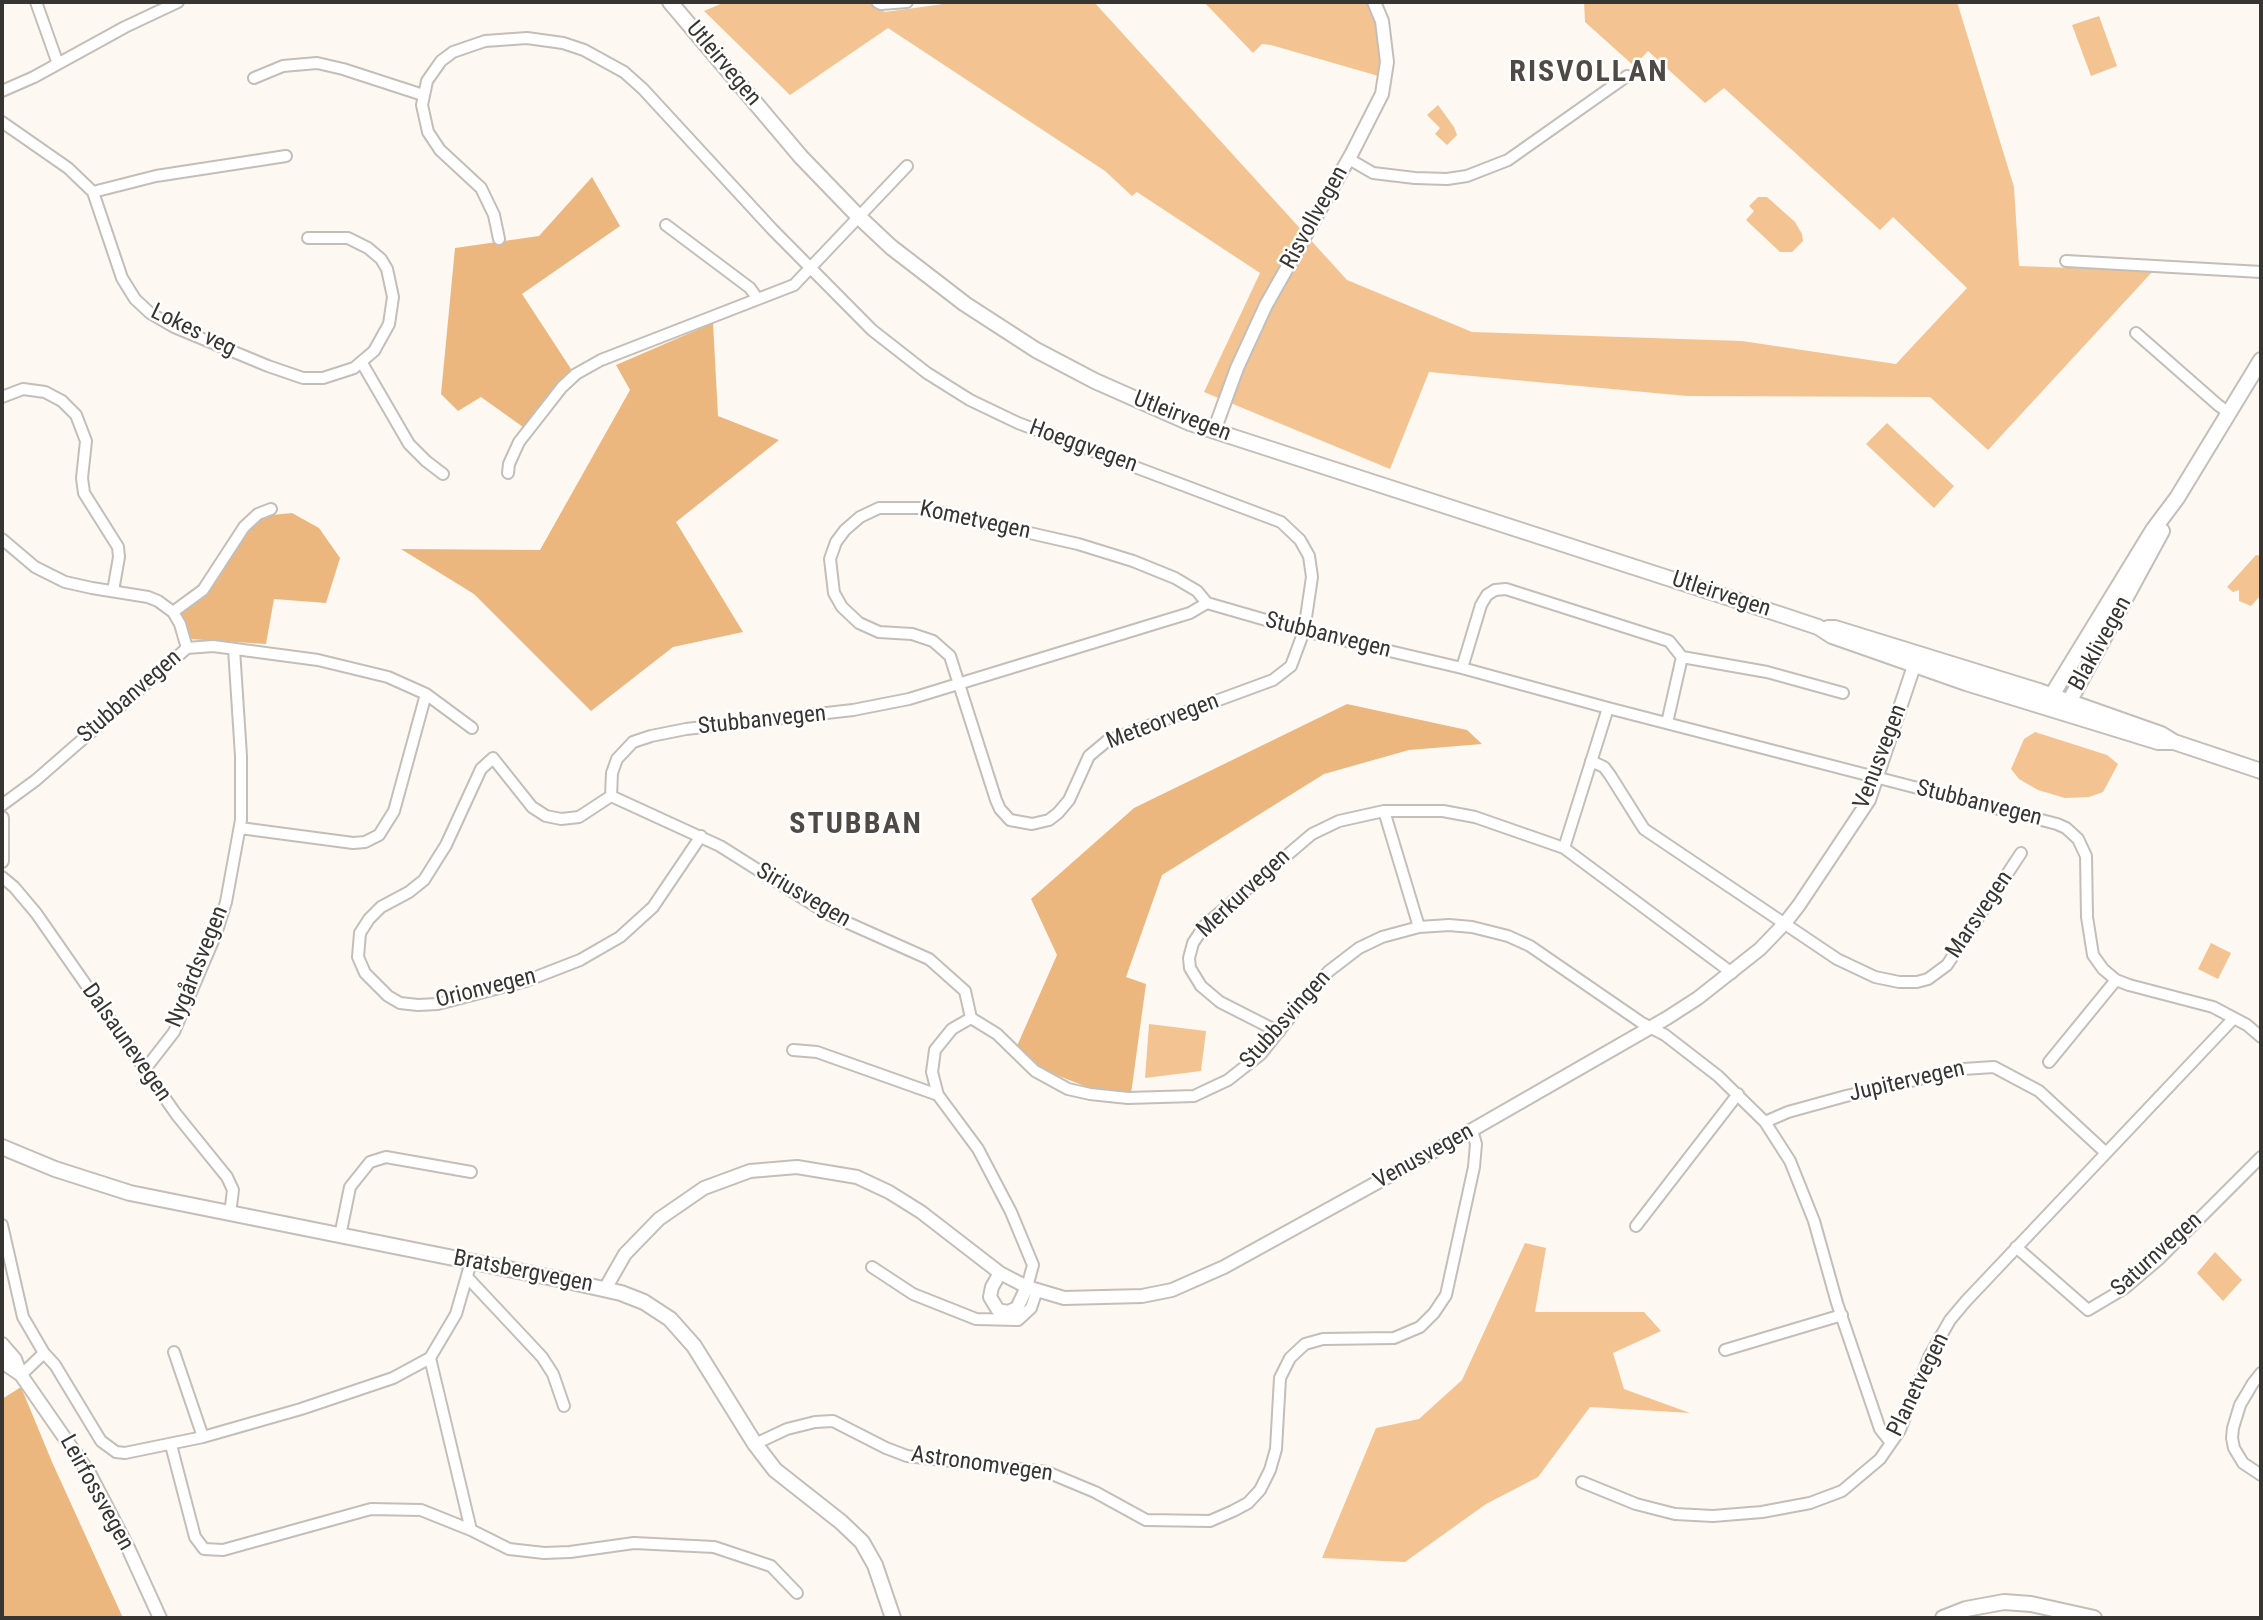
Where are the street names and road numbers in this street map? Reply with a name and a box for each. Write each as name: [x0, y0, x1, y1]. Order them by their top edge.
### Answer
street label: Utleirvegen: [680, 16, 766, 112]
street label: Risvollvegen: [1275, 162, 1355, 274]
street label: Lokes veg: [146, 299, 240, 363]
street label: Utleirvegen: [1129, 386, 1235, 448]
street label: Hoeggvegen: [1025, 415, 1141, 479]
street label: Kometvegen: [917, 496, 1033, 546]
street label: Utleirvegen: [1668, 566, 1774, 624]
street label: Blaklivegen: [2064, 592, 2138, 696]
street label: Stubbanvegen: [1262, 607, 1394, 665]
street label: Stubbanvegen: [72, 644, 188, 750]
street label: Meteorvegen: [1103, 688, 1223, 756]
street label: Stubbanvegen: [697, 701, 827, 741]
street label: Venusvegen: [1848, 701, 1914, 813]
street label: Stubbanvegen: [1913, 775, 2045, 833]
street label: Merkurvegen: [1192, 844, 1296, 944]
street label: Siriusvegen: [751, 858, 855, 934]
street label: Marsvegen: [1941, 866, 2019, 964]
street label: Nygårdsvegen: [161, 902, 235, 1032]
street label: Orionvegen: [433, 963, 539, 1015]
street label: Stubbsvingen: [1235, 965, 1337, 1075]
street label: Dalsaunevegen: [75, 979, 177, 1107]
street label: Jupitervegen: [1847, 1055, 1967, 1109]
street label: Venusvegen: [1369, 1118, 1479, 1196]
street label: Saturnvegen: [2106, 1207, 2208, 1303]
street label: Bratsbergvegen: [451, 1245, 595, 1299]
street label: Planetvegen: [1882, 1329, 1956, 1441]
street label: Leirfossvegen: [53, 1430, 139, 1556]
street label: Astronomvegen: [909, 1441, 1055, 1489]

